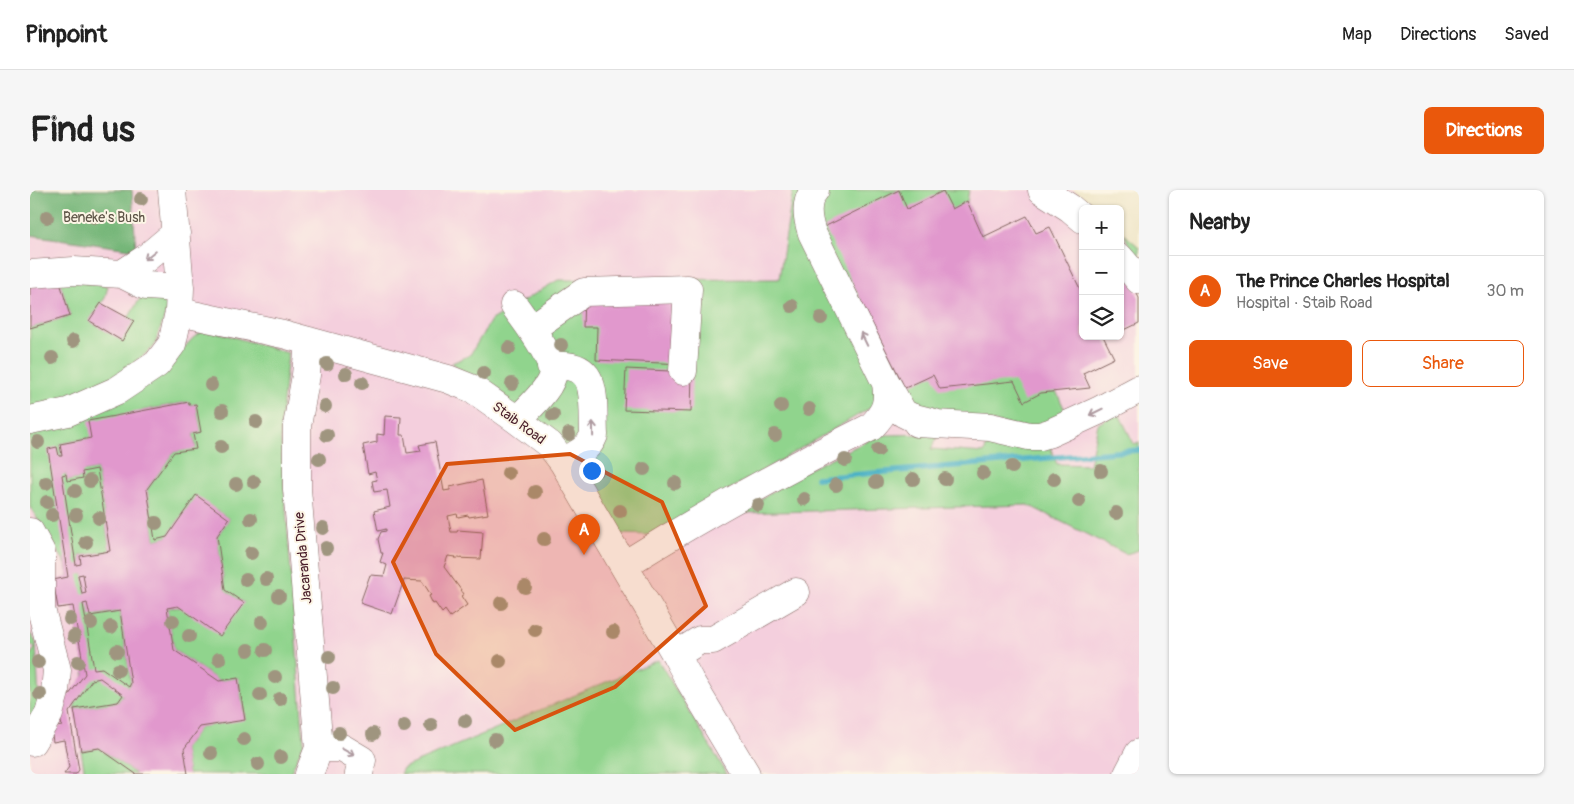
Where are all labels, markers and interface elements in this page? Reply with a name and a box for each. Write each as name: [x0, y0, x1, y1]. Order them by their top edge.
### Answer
text: Pinpoint: [25, 20, 107, 49]
text: Map: [1342, 23, 1372, 46]
text: Directions: [1400, 23, 1476, 46]
text: Saved: [1504, 23, 1549, 46]
button: Directions: [1424, 107, 1544, 154]
text: Find us: [30, 108, 135, 152]
map controls: [1079, 205, 1124, 340]
button: +: [1079, 205, 1124, 250]
park label: Beneke's Bush: [63, 209, 145, 226]
text: Nearby: [1189, 209, 1250, 236]
one-way arrow: [143, 249, 156, 260]
button: −: [1079, 250, 1124, 295]
text: The Prince Charles Hospital: [1236, 269, 1450, 293]
text: A: [1200, 281, 1210, 301]
text: 30 m: [1486, 281, 1524, 301]
text: Hospital · Staib Road: [1236, 293, 1373, 313]
button: layers: [1079, 295, 1124, 340]
one-way arrow: [859, 332, 869, 347]
button: Save: [1189, 340, 1352, 387]
button: Share: [1362, 340, 1524, 387]
street label: Staib Road: [489, 398, 549, 448]
one-way arrow: [1089, 407, 1104, 417]
one-way arrow: [588, 421, 598, 437]
your location: [579, 458, 605, 484]
street label: Jacaranda Drive: [291, 511, 315, 605]
pin: A: [568, 514, 600, 555]
one-way arrow: [341, 747, 356, 757]

